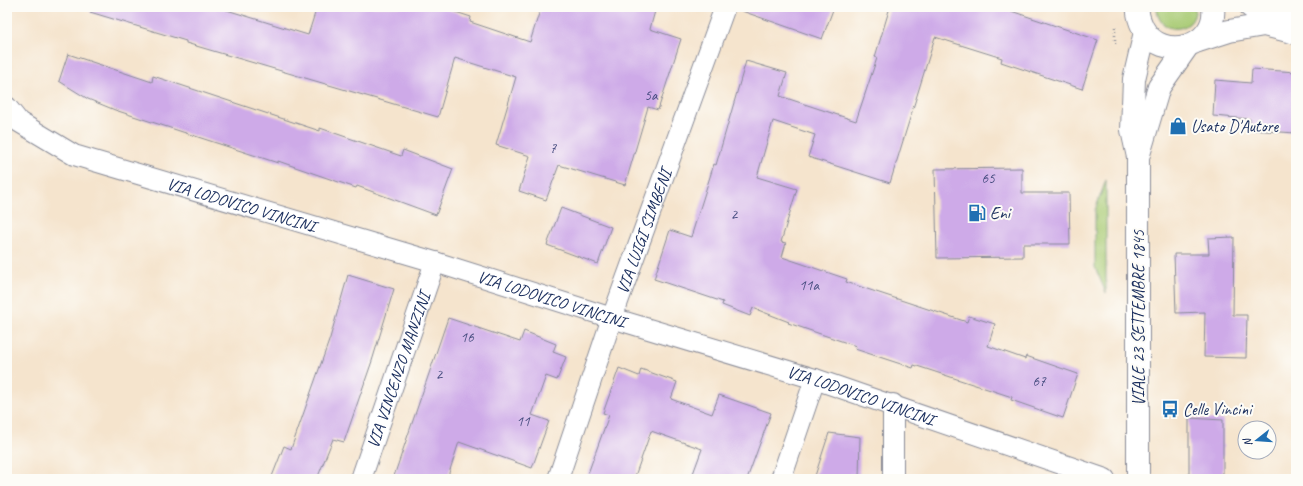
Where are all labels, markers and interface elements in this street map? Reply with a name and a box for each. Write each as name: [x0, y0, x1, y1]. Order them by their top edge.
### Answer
house number: 5a: [644, 86, 659, 105]
shop icon: Usato D'Autore: [1168, 116, 1188, 136]
place label: Usato D'Autore: [1191, 116, 1280, 137]
house number: 7: [550, 139, 558, 158]
street label: VIA LUIGI SIMBENI: [612, 162, 678, 297]
house number: 65: [981, 169, 996, 188]
street label: VIA LODOVICO VINCINI: [164, 173, 321, 238]
fuel station icon: Eni: [967, 203, 987, 223]
place label: Eni: [990, 203, 1012, 224]
house number: 2: [731, 205, 739, 224]
street label: VIALE 23 SETTEMBRE 1845: [1128, 229, 1149, 406]
street label: VIA LODOVICO VINCINI: [475, 266, 631, 333]
house number: 11a: [799, 276, 820, 295]
street label: VIA VINCENZO MANZINI: [362, 286, 436, 451]
house number: 16: [460, 328, 475, 347]
street label: VIA LODOVICO VINCINI: [784, 361, 940, 431]
house number: 2: [436, 365, 444, 384]
house number: 67: [1032, 372, 1047, 391]
bus stop icon: Celle Vincini: [1160, 399, 1180, 419]
place label: Celle Vincini: [1183, 399, 1253, 420]
house number: 11: [516, 412, 531, 431]
north arrow: [1237, 420, 1277, 460]
text: N: [1239, 436, 1255, 448]

